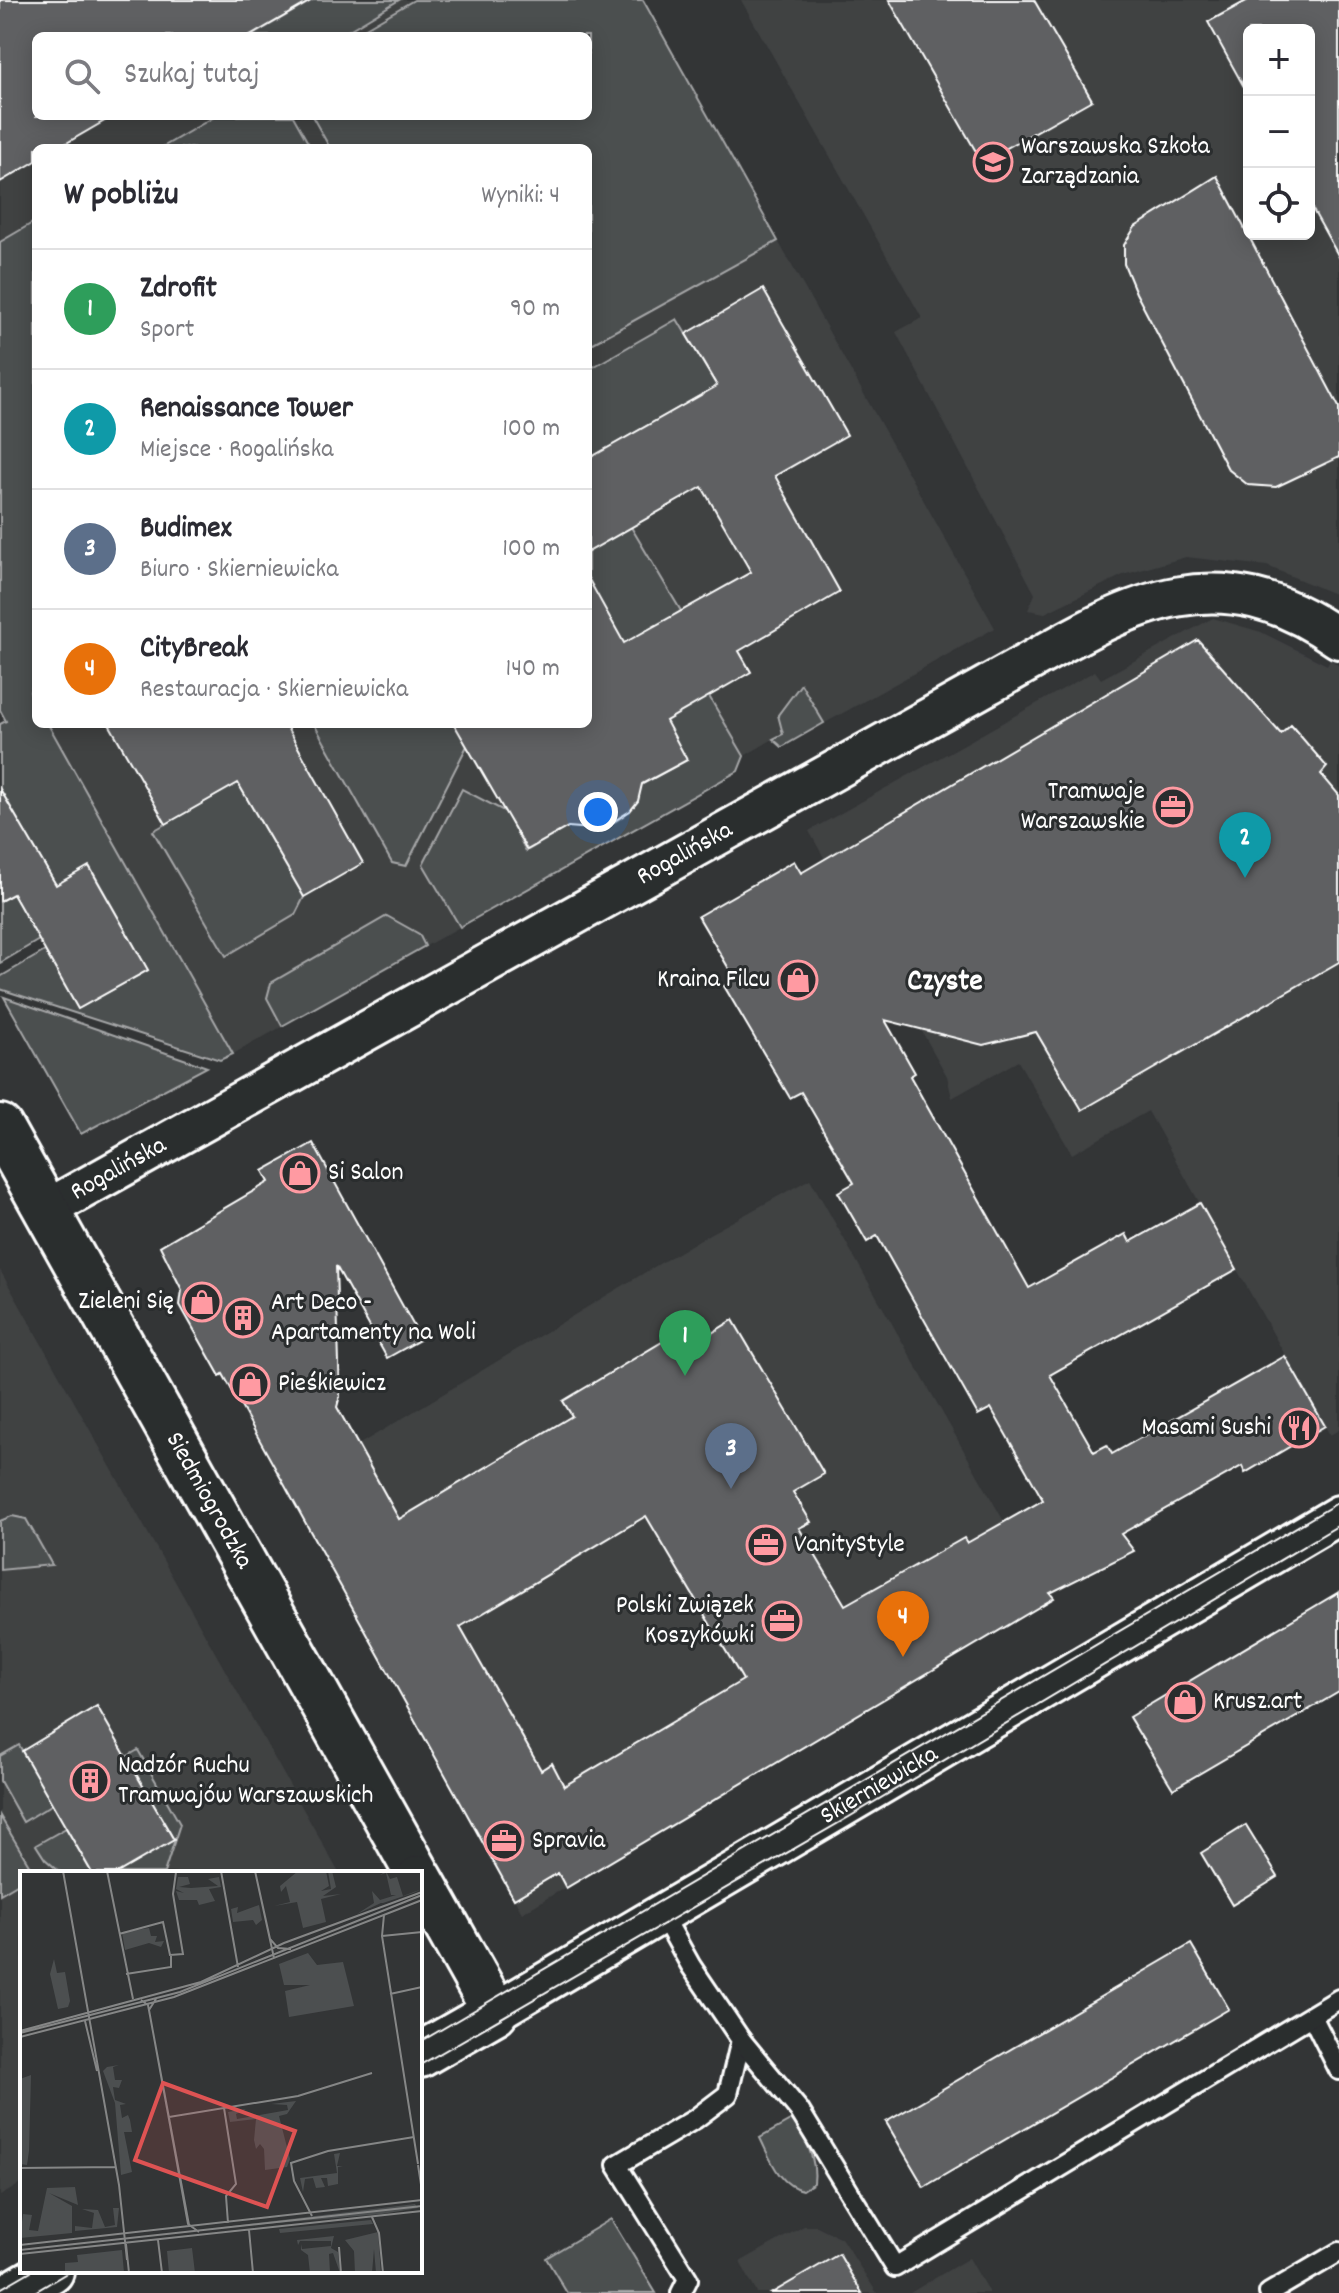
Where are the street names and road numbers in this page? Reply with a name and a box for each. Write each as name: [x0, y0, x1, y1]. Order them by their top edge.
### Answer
street label: Rogalińska: [630, 812, 740, 895]
street label: Rogalińska: [64, 1127, 174, 1211]
street label: Siedmiogrodzka: [156, 1425, 262, 1577]
street label: Skierniewicka: [813, 1736, 946, 1835]

